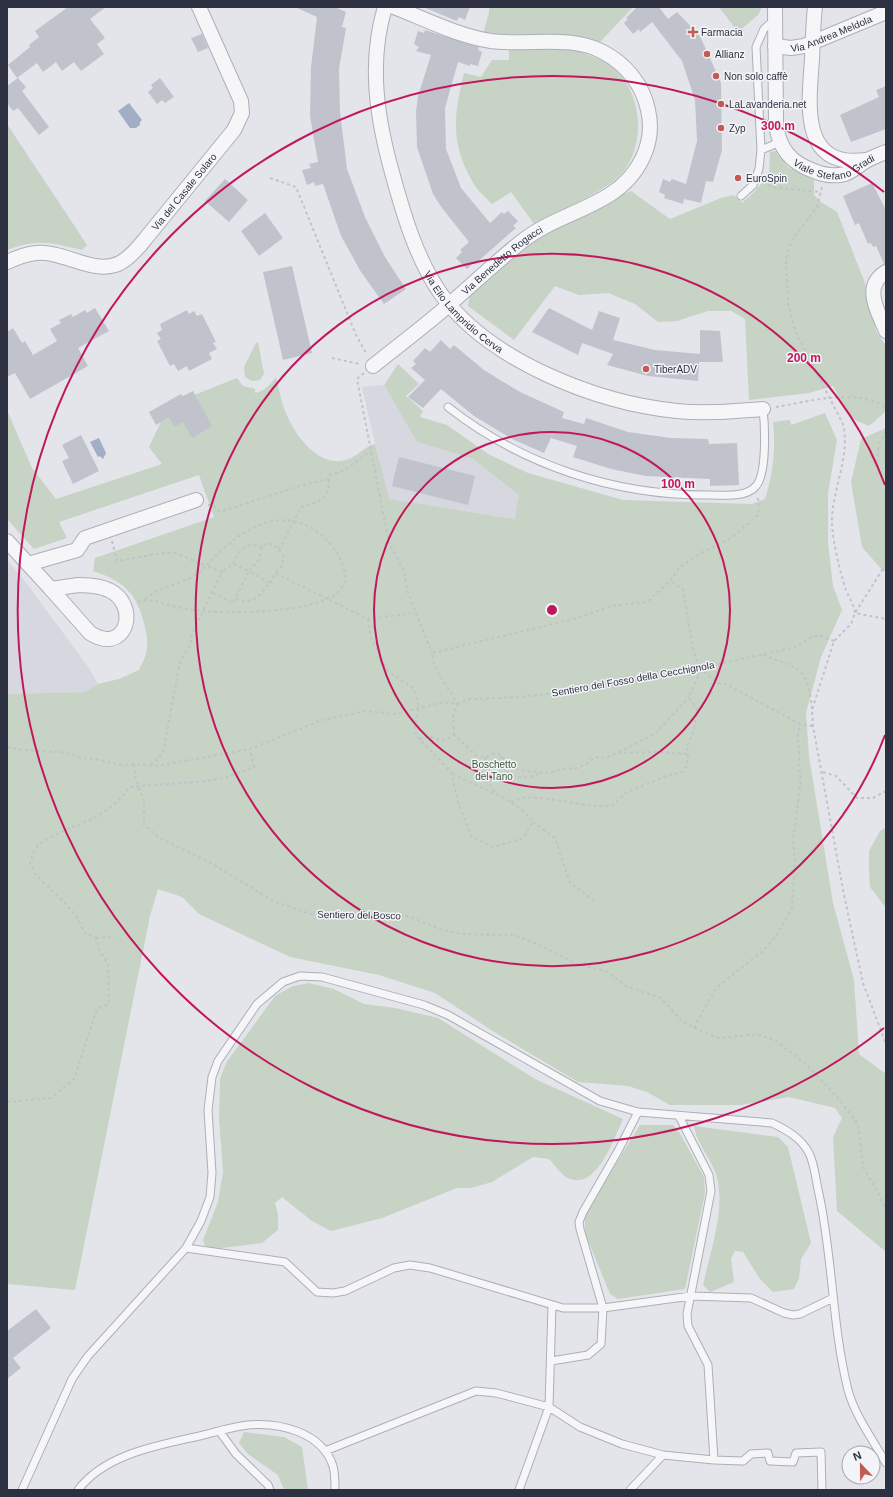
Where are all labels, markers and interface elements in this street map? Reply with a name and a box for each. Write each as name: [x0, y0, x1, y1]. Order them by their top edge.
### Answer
street label: Via Andrea Meldola: [790, 13, 874, 54]
marker: Farmacia: [688, 27, 698, 37]
place label: Farmacia: [701, 27, 743, 38]
marker: Allianz: [702, 49, 712, 59]
place label: Allianz: [715, 49, 744, 60]
marker: Non solo caffè: [711, 71, 721, 81]
place label: Non solo caffè: [724, 71, 788, 82]
marker: LaLavanderia.net: [716, 99, 726, 109]
place label: LaLavanderia.net: [729, 99, 807, 110]
text: 300 m: [761, 119, 795, 133]
marker: Zyp: [716, 123, 726, 133]
place label: Zyp: [729, 123, 746, 134]
street label: Via del Casale Solaro: [149, 150, 219, 232]
street label: Viale Stefano Gradi: [792, 152, 876, 181]
marker: EuroSpin: [733, 173, 743, 183]
place label: EuroSpin: [746, 173, 787, 184]
street label: Via Benedetto Rogacci: [459, 224, 544, 297]
street label: Via Elio Lampridio Cerva: [422, 269, 506, 355]
text: 200 m: [787, 351, 821, 365]
marker: TiberADV: [641, 364, 651, 374]
place label: TiberADV: [654, 364, 697, 375]
text: 100 m: [661, 477, 695, 491]
centre of rings: [545, 603, 559, 617]
street label: Sentiero del Fosso della Cecchignola: [551, 659, 716, 699]
park label: Boschetto del Tano: [472, 759, 517, 782]
street label: Sentiero del Bosco: [317, 909, 401, 921]
north arrow: [841, 1445, 881, 1485]
text: N: [851, 1449, 863, 1463]

